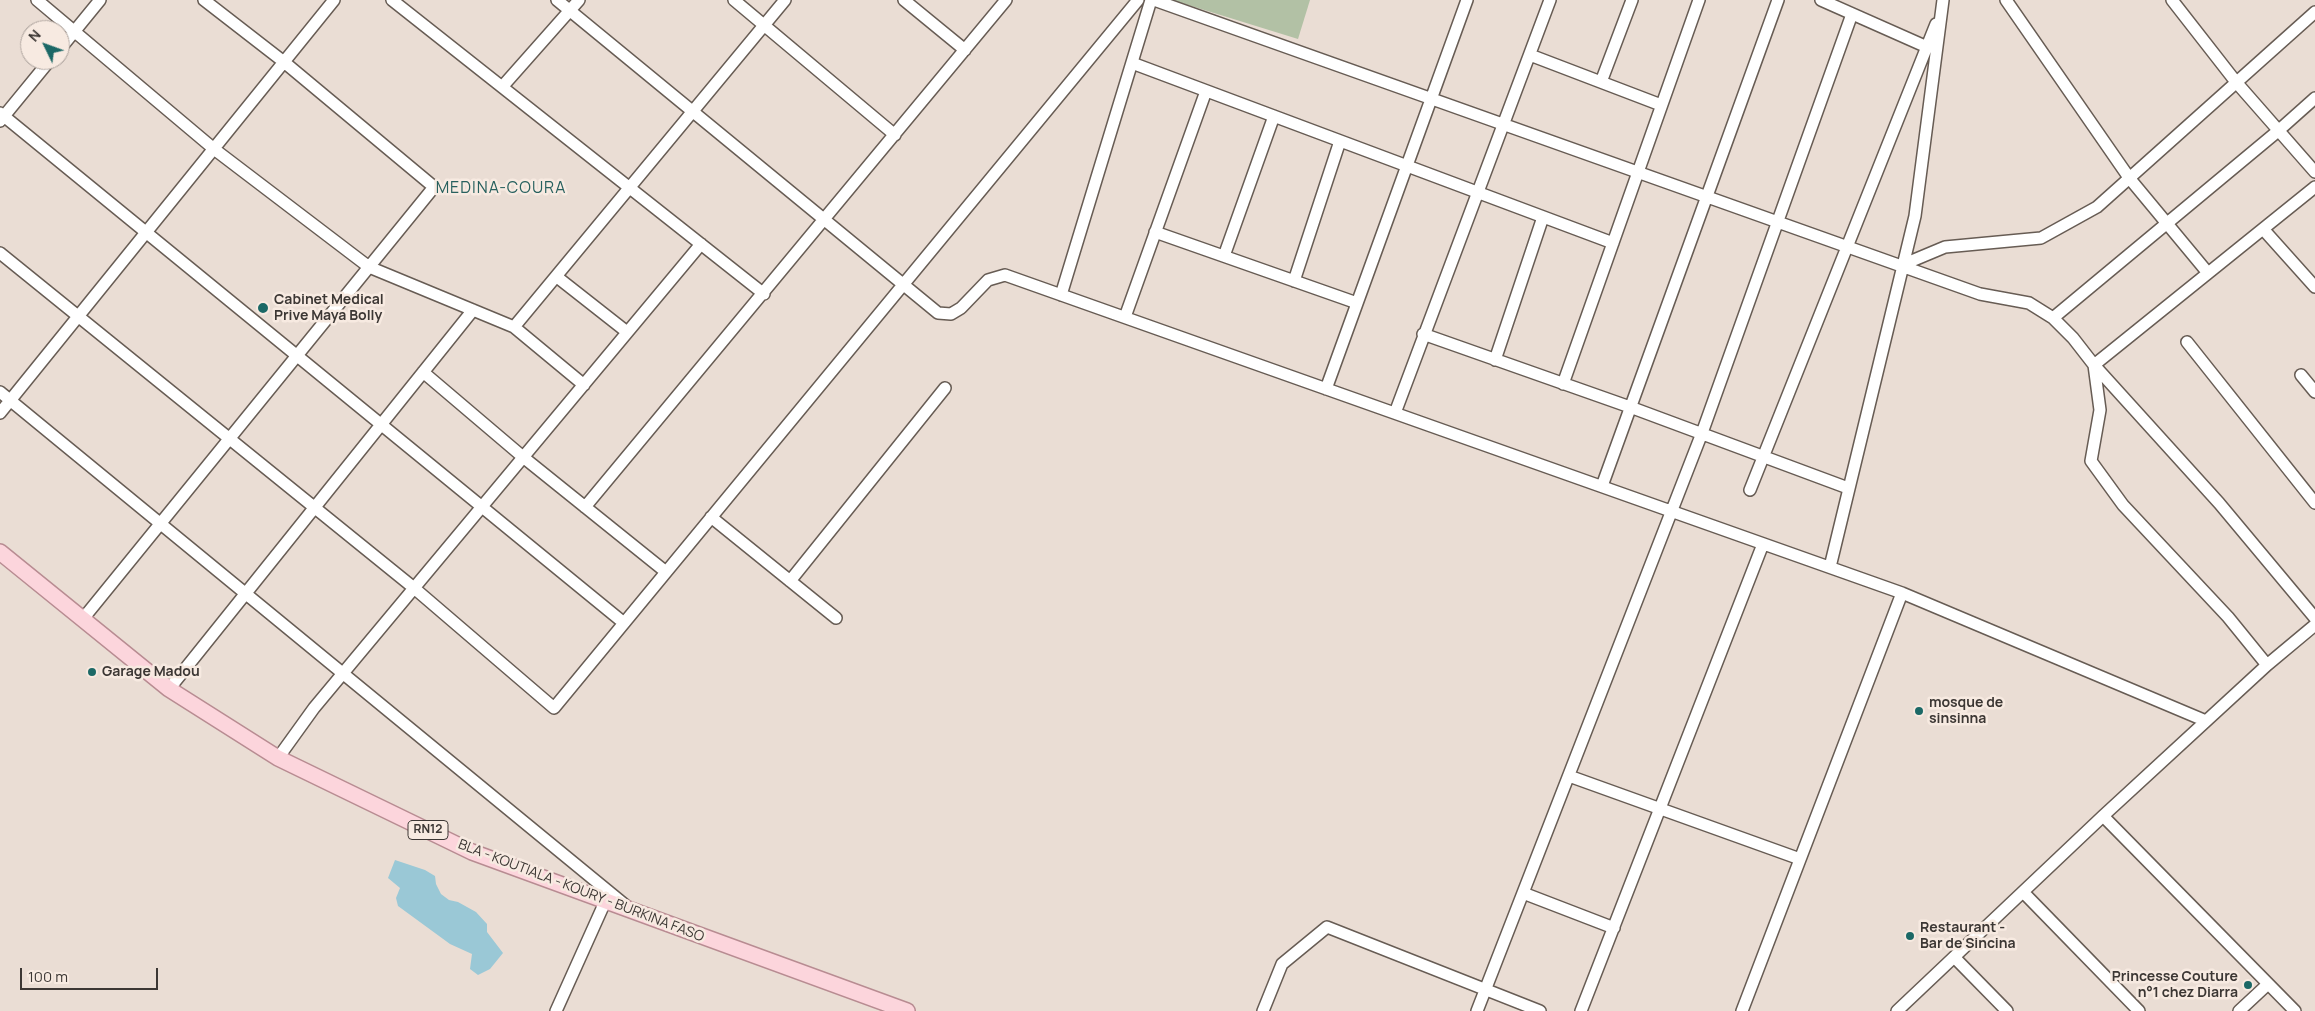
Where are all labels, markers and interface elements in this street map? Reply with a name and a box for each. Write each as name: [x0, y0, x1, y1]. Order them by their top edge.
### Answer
north arrow: [20, 20, 70, 70]
text: N: [24, 25, 45, 45]
district label: MEDINA-COURA: [434, 179, 568, 199]
place label: Cabinet Medical Prive Maya Bolly: [274, 292, 384, 324]
marker: Cabinet Medical Prive Maya Bolly: [256, 301, 270, 315]
place label: Garage Madou: [102, 664, 200, 680]
marker: Garage Madou: [86, 666, 98, 678]
place label: mosque de sinsinna: [1929, 695, 2003, 728]
marker: mosque de sinsinna: [1913, 705, 1925, 717]
road number: RN12: [408, 820, 448, 840]
street label: BLA - KOUTIALA - KOURY - BURKINA FASO: [456, 836, 706, 946]
place label: Restaurant - Bar de Sincina: [1920, 920, 2016, 952]
marker: Restaurant - Bar de Sincina: [1904, 930, 1916, 942]
scale bar: [22, 958, 160, 990]
text: 100 m: [28, 966, 68, 987]
place label: Princesse Couture n°1 chez Diarra: [2112, 969, 2238, 1002]
marker: Princesse Couture n°1 chez Diarra: [2242, 979, 2254, 991]

